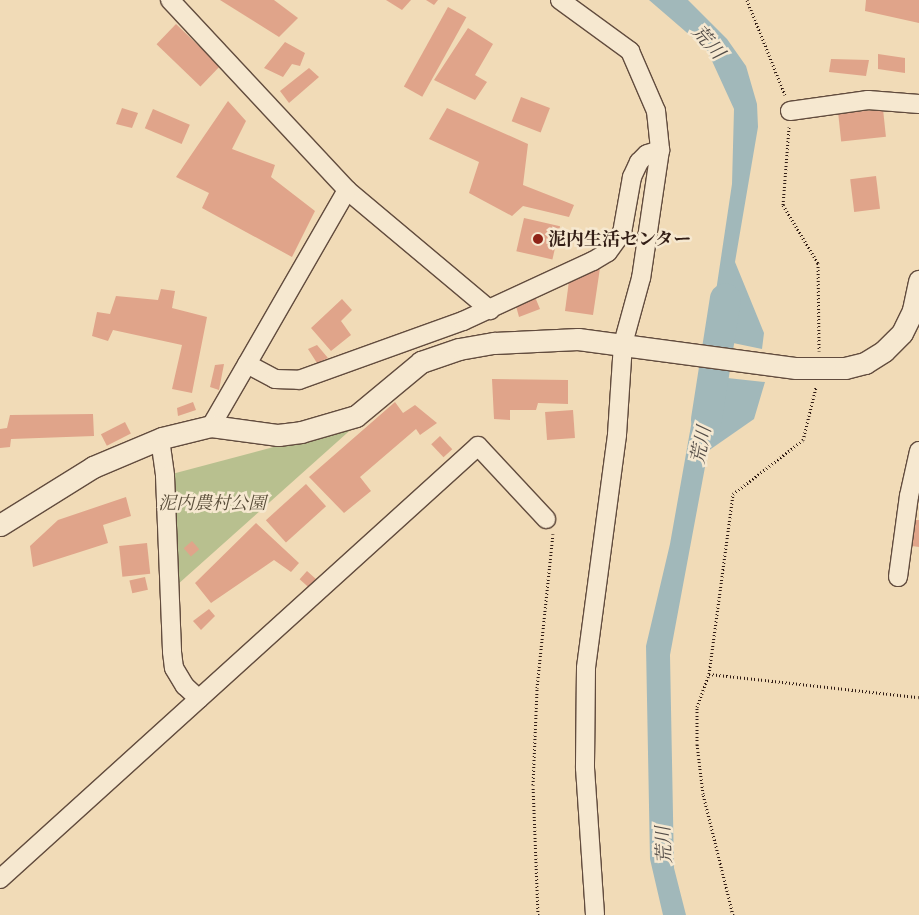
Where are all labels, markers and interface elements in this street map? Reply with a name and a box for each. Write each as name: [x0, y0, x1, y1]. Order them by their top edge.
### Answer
water label: 荒川: [687, 20, 729, 64]
place label: 泥内生活センター: [548, 228, 692, 250]
marker: 泥内生活センター: [532, 233, 544, 245]
water label: 荒川: [686, 424, 716, 466]
park label: 泥内農村公園: [158, 492, 266, 514]
water label: 荒川: [652, 825, 676, 865]

